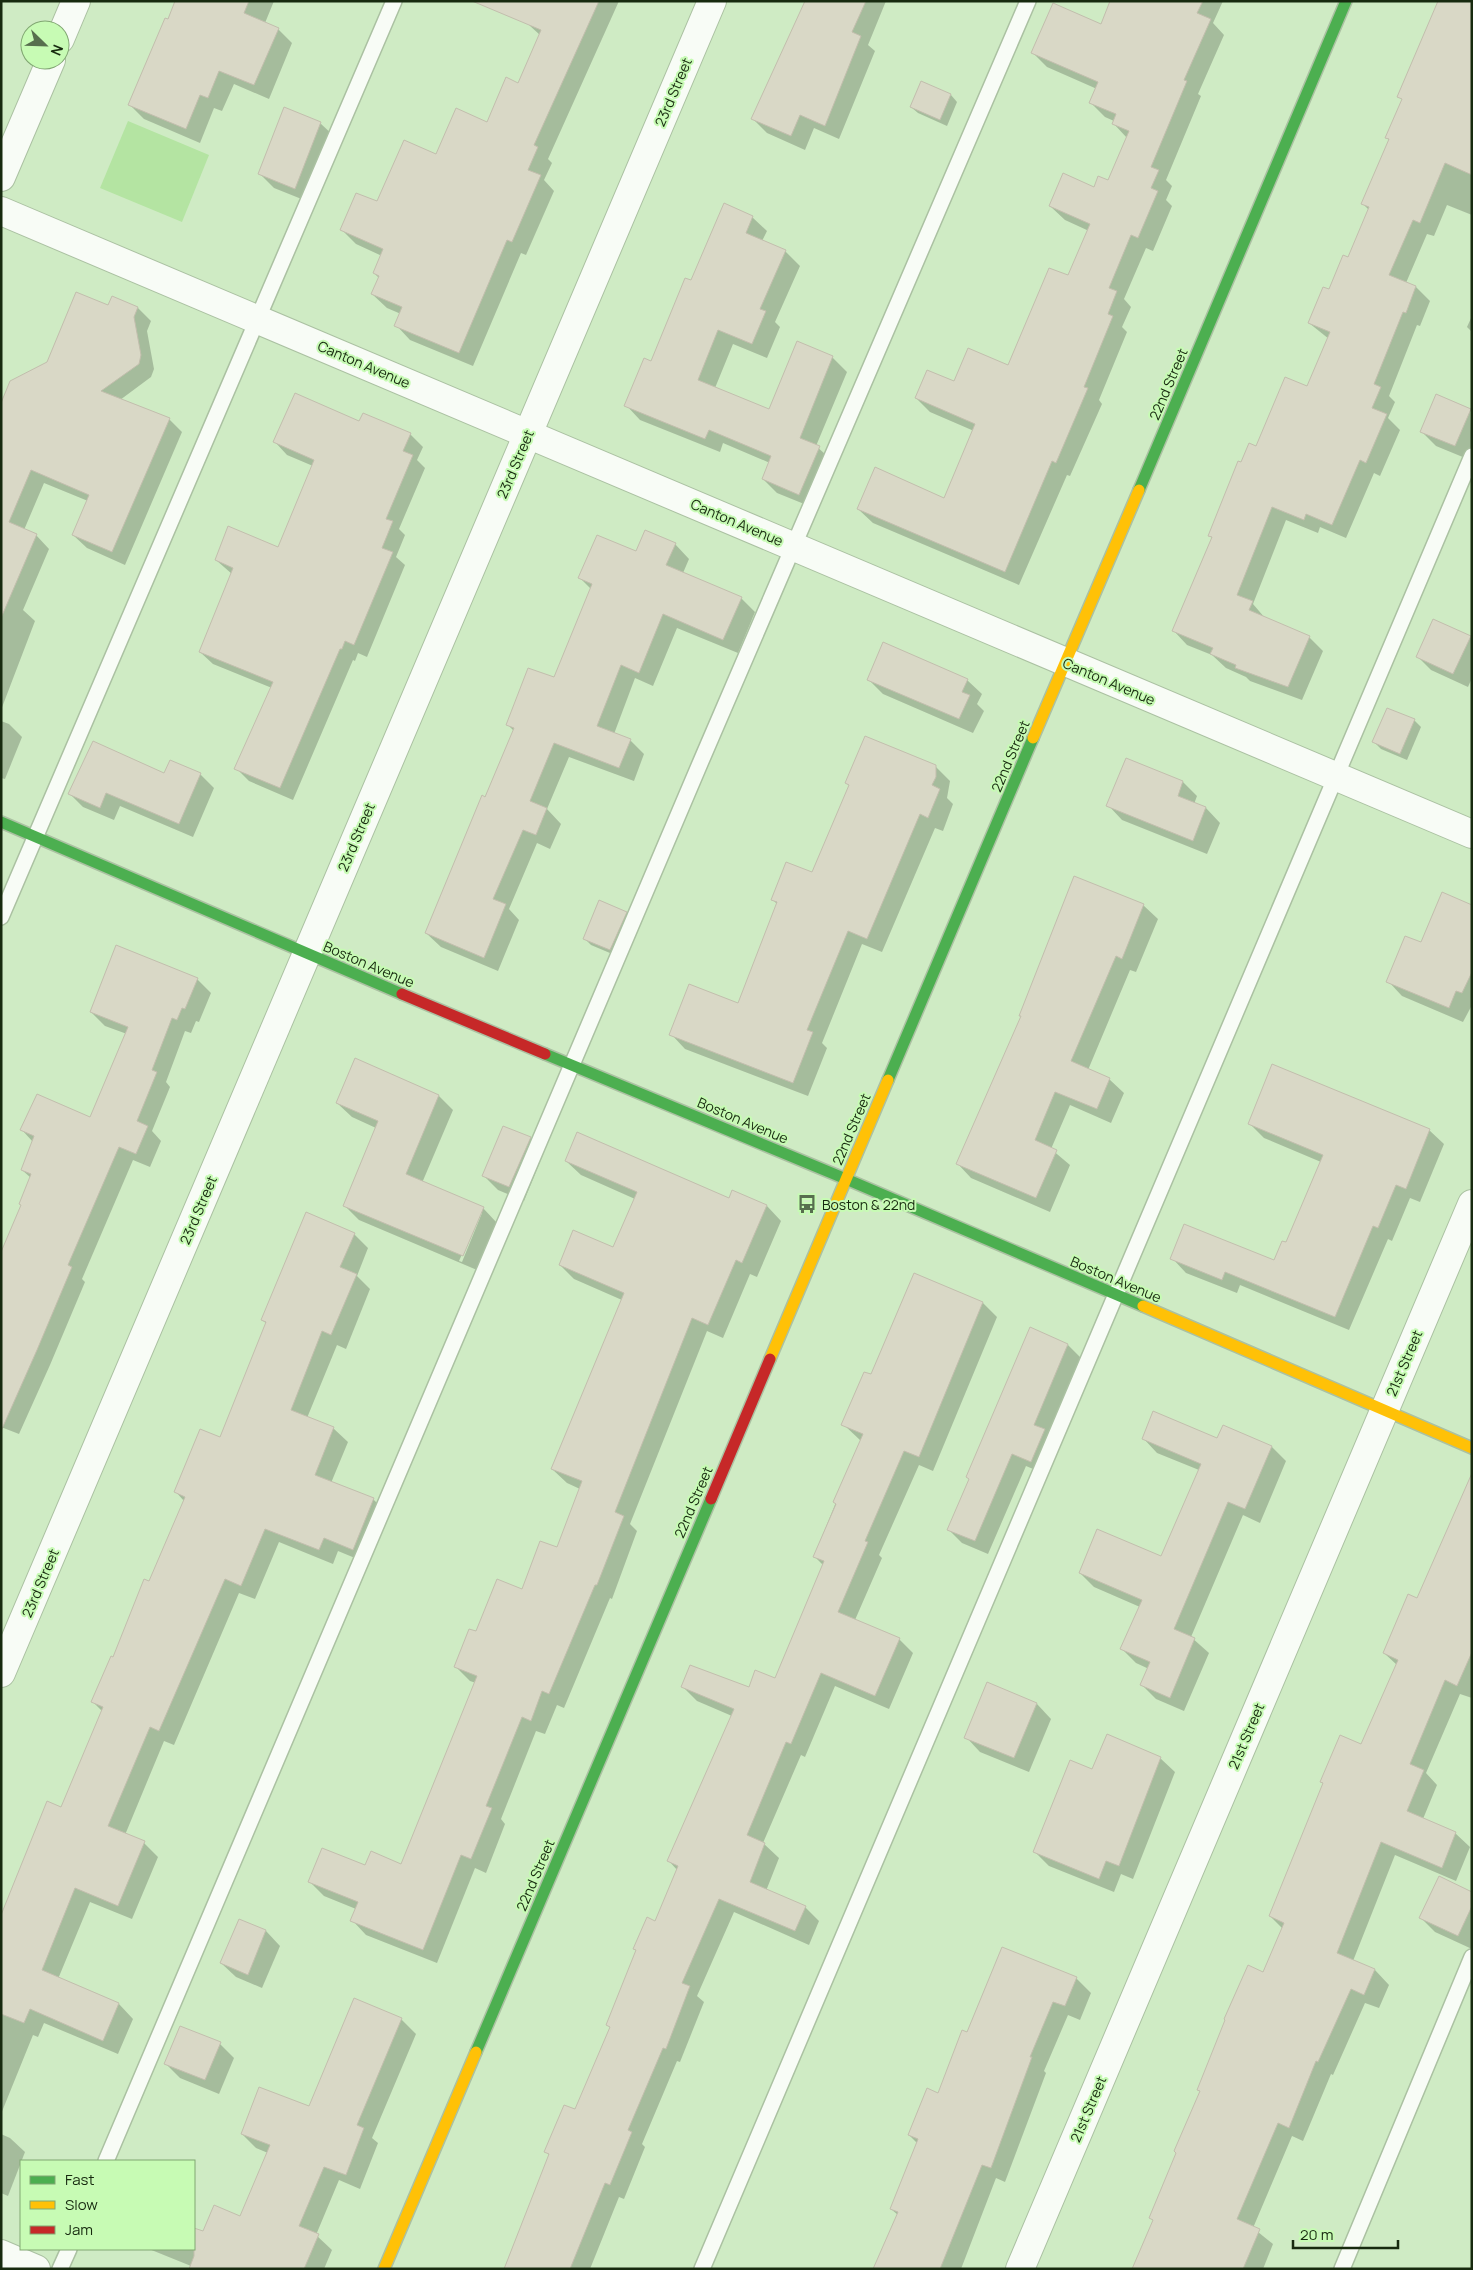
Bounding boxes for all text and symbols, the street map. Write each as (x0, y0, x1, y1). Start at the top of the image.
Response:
north arrow (20, 20, 70, 70)
text: N (47, 42, 68, 59)
street label: 23rd Street (650, 54, 696, 129)
street label: Canton Avenue (315, 336, 413, 392)
street label: 22nd Street (1144, 345, 1192, 423)
street label: 23rd Street (492, 426, 538, 501)
street label: Canton Avenue (688, 494, 786, 550)
street label: Canton Avenue (1060, 653, 1158, 709)
street label: 22nd Street (986, 717, 1034, 795)
street label: 23rd Street (333, 799, 379, 874)
street label: Boston Avenue (321, 936, 417, 992)
street label: 22nd Street (827, 1090, 875, 1168)
street label: Boston Avenue (695, 1092, 791, 1148)
street label: 23rd Street (175, 1172, 221, 1247)
bus stop icon: Boston & 22nd (796, 1193, 818, 1215)
place label: Boston & 22nd (822, 1195, 915, 1214)
street label: Boston Avenue (1068, 1251, 1164, 1307)
street label: 21st Street (1382, 1327, 1427, 1399)
street label: 22nd Street (669, 1463, 717, 1541)
street label: 23rd Street (17, 1545, 63, 1620)
street label: 21st Street (1224, 1700, 1269, 1772)
street label: 22nd Street (511, 1836, 559, 1914)
street label: 21st Street (1066, 2073, 1111, 2145)
legend (20, 2160, 195, 2250)
text: Fast (65, 2169, 94, 2190)
text: Slow (65, 2194, 98, 2215)
scale bar (1293, 2218, 1398, 2250)
text: Jam (65, 2219, 93, 2240)
text: 20 m (1300, 2224, 1333, 2245)

